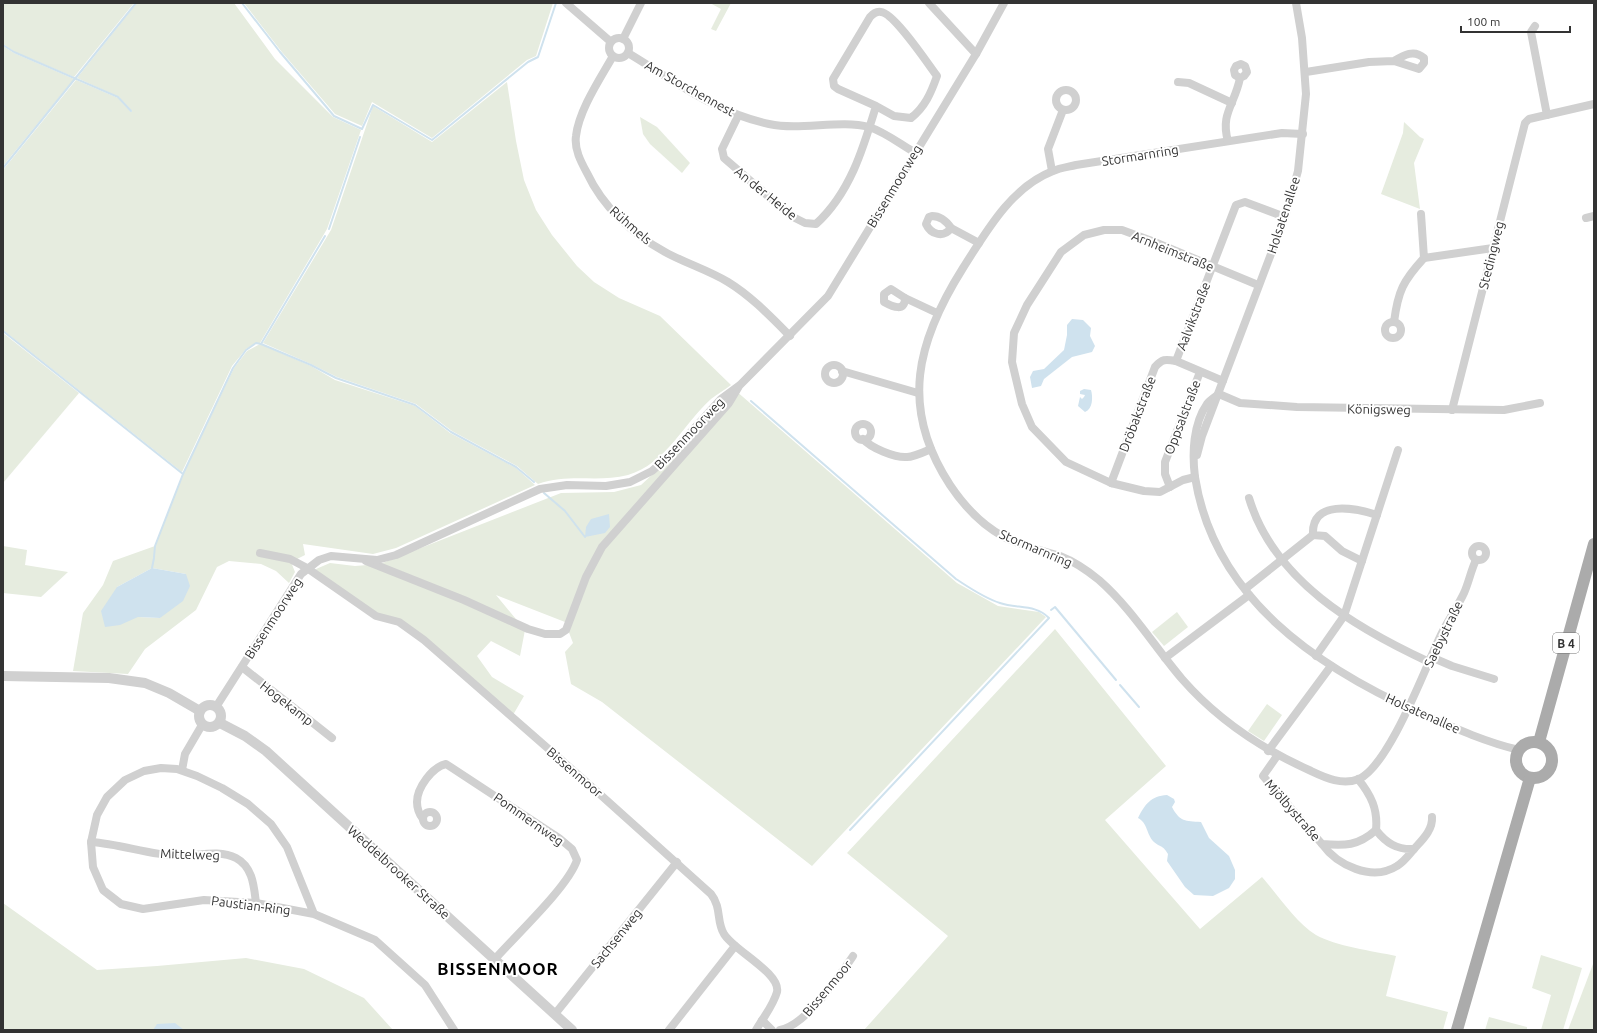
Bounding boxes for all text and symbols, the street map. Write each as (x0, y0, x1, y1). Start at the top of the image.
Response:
scale bar (1461, 8, 1570, 34)
text: 100 m (1467, 15, 1500, 28)
street label: Am Storchennest (643, 58, 737, 118)
street label: Bissenmoorweg (864, 142, 924, 230)
street label: Stormarnring (1101, 142, 1179, 168)
street label: An der Heide (732, 164, 800, 222)
street label: Holsatenallee (1264, 175, 1302, 255)
street label: Rühmels (607, 203, 655, 247)
street label: Stedingweg (1476, 220, 1506, 290)
street label: Arnheimstraße (1130, 228, 1216, 274)
street label: Aalvikstraße (1174, 280, 1212, 352)
street label: Dröbakstraße (1116, 374, 1158, 454)
street label: Oppsalstraße (1161, 378, 1203, 456)
street label: Bissenmoorweg (651, 394, 727, 472)
street label: Königsweg (1347, 401, 1411, 417)
street label: Stormarnring (998, 526, 1074, 570)
street label: Bissenmoorweg (242, 575, 304, 661)
street label: Saebystraße (1421, 599, 1465, 669)
road number: B 4 (1553, 633, 1579, 653)
street label: Hogekamp (258, 678, 316, 728)
street label: Holsatenallee (1384, 690, 1462, 736)
street label: Bissenmoor (544, 744, 606, 800)
street label: Mjölbystraße (1263, 776, 1323, 844)
street label: Pommernweg (491, 790, 567, 848)
street label: Weddelbrooker Straße (345, 822, 453, 922)
street label: Mittelweg (160, 846, 220, 862)
street label: Paustian-Ring (211, 893, 291, 917)
street label: Sachsenweg (588, 906, 644, 970)
street label: Bissenmoor (800, 957, 854, 1019)
district label: BISSENMOOR (437, 959, 559, 978)

